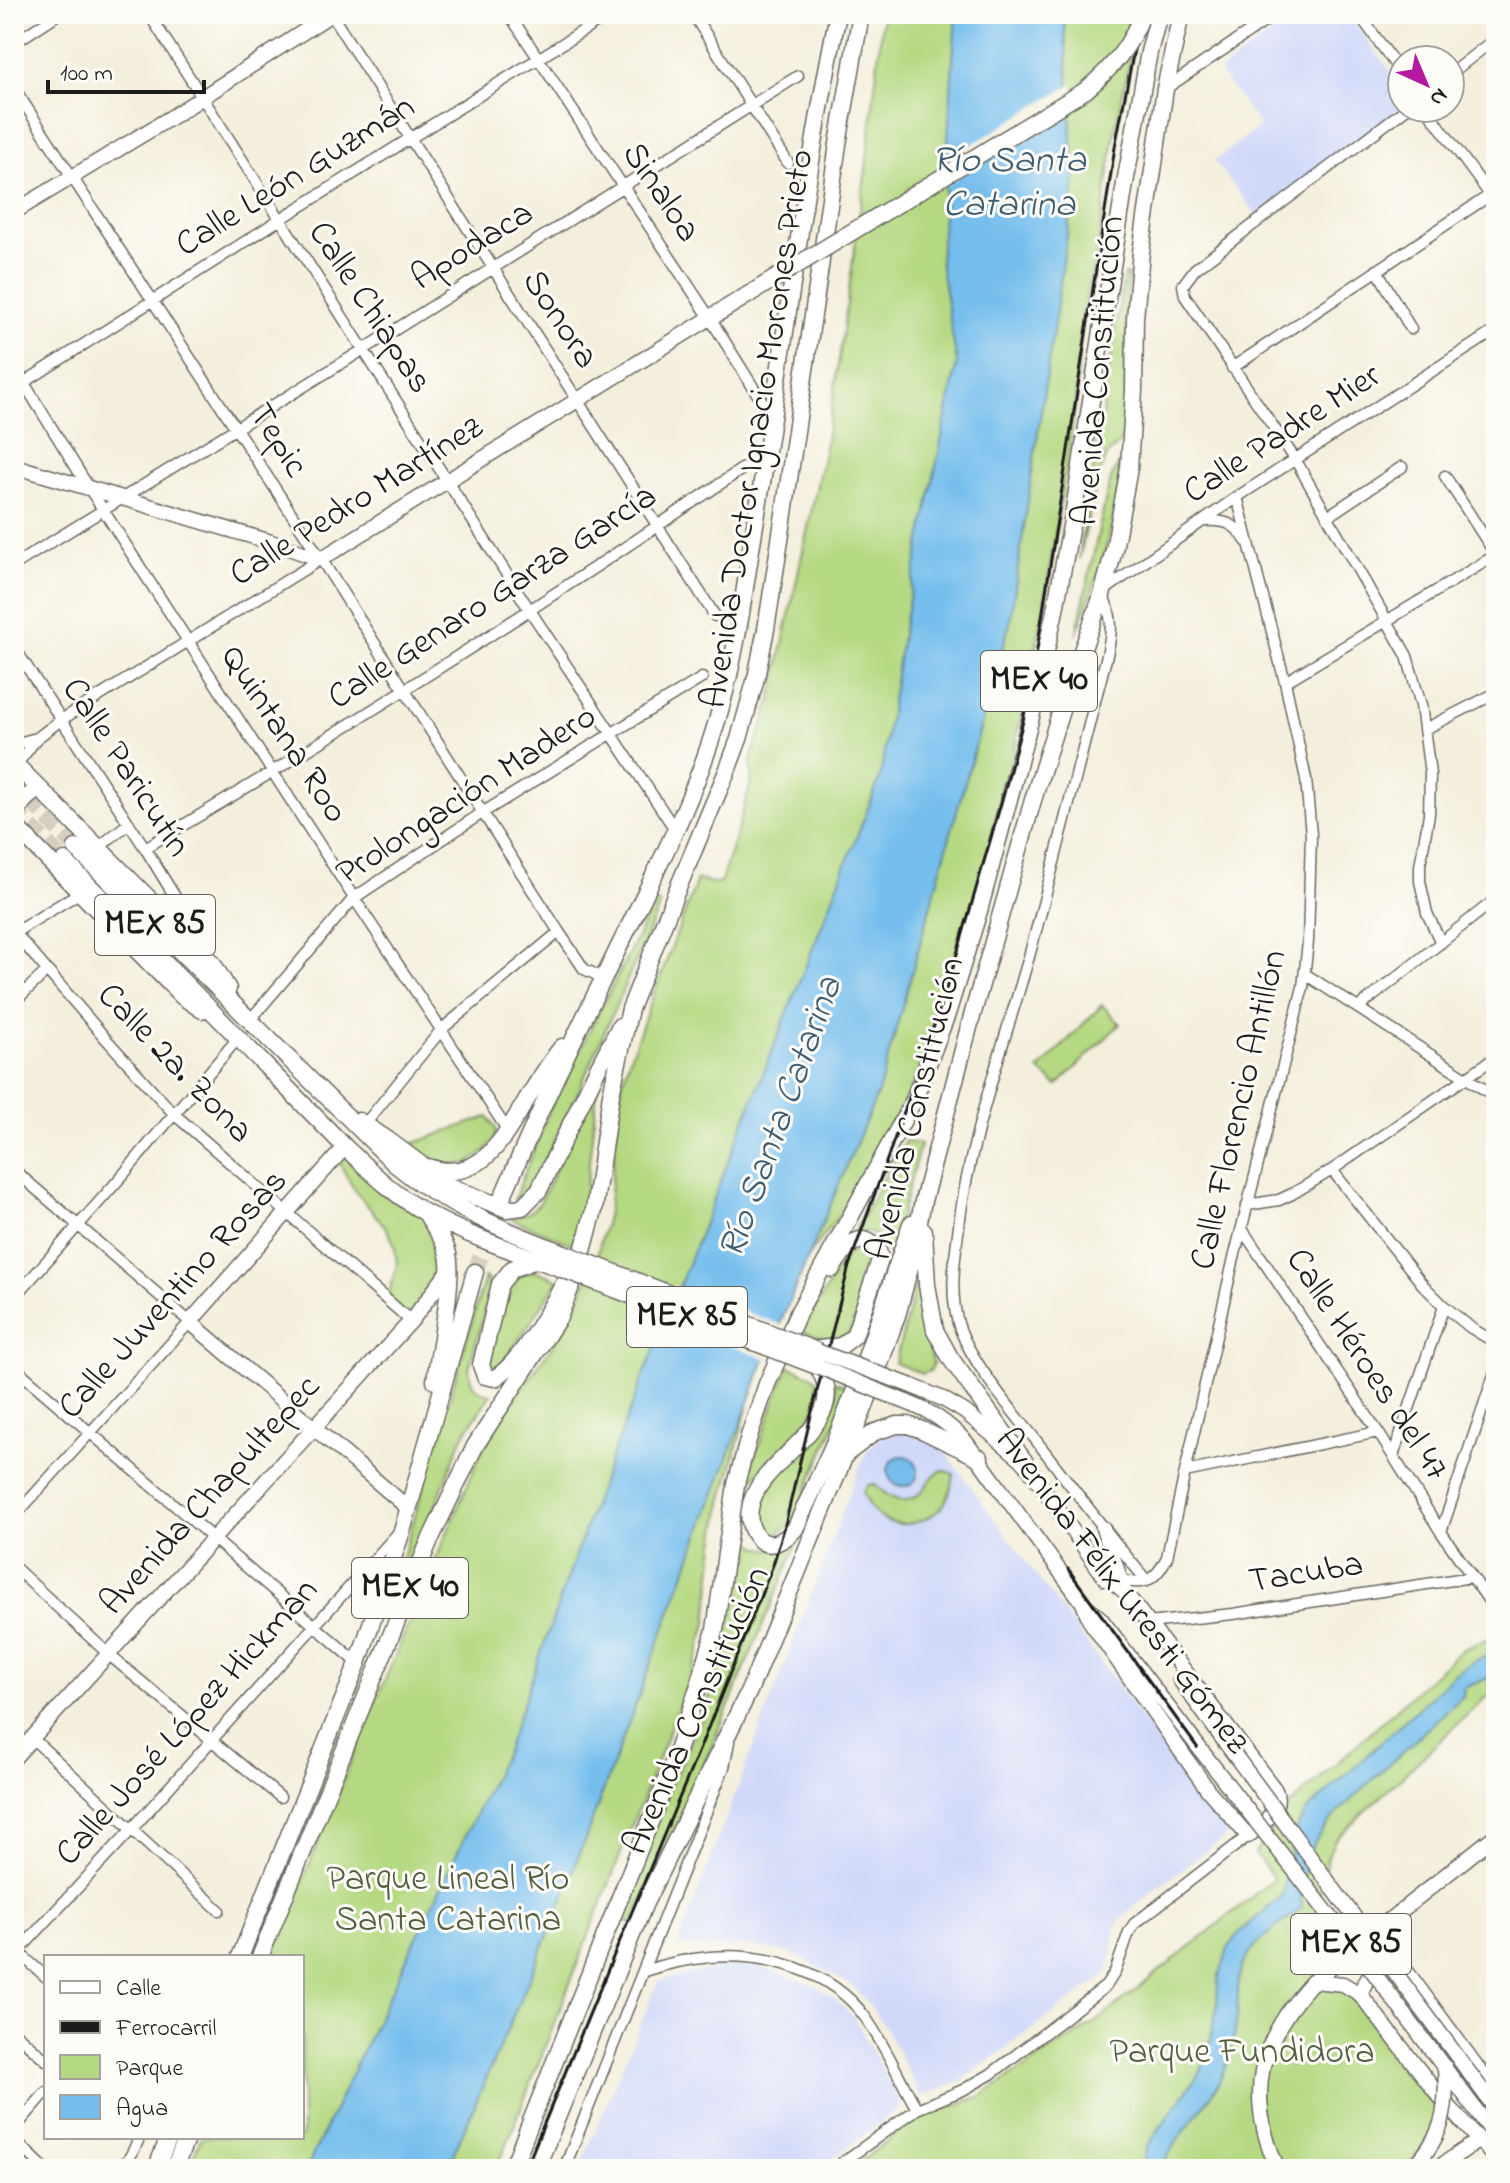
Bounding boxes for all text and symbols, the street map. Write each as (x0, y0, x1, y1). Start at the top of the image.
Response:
scale bar (48, 44, 204, 94)
north arrow (1386, 44, 1466, 124)
text: 100 m (60, 57, 113, 92)
text: N (1421, 80, 1454, 113)
street label: Calle León Guzmán (166, 82, 426, 272)
street label: Sinaloa (607, 132, 713, 254)
water label: Río Santa Catarina (932, 134, 1087, 234)
street label: Avenida Doctor Ignacio Morones Prieto (689, 146, 829, 712)
street label: Apodaca (401, 189, 545, 305)
street label: Calle Chiapas (293, 211, 445, 405)
street label: Avenida Constitución (1060, 214, 1140, 528)
street label: Sonora (507, 260, 611, 380)
street label: Calle Padre Mier (1174, 351, 1393, 519)
street label: Tepic (233, 394, 321, 488)
street label: Calle Pedro Martínez (220, 402, 495, 601)
street label: Calle Genaro Garza García (318, 471, 668, 725)
street label: Quintana Roo (206, 635, 360, 835)
road number: MEX 40 (981, 651, 1097, 711)
street label: Calle Paricutín (47, 668, 203, 868)
street label: Prolongación Madero (326, 692, 608, 900)
road number: MEX 85 (95, 895, 215, 955)
street label: Calle Florencio Antillón (1177, 945, 1303, 1275)
street label: Avenida Constitución (854, 952, 980, 1266)
water label: Río Santa Catarina (705, 969, 859, 1267)
street label: Calle 2a. Zona (83, 971, 265, 1157)
street label: Calle Juventino Rosas (47, 1158, 301, 1432)
street label: Calle Héroes del 47 (1271, 1238, 1461, 1492)
road number: MEX 85 (627, 1287, 747, 1347)
street label: Avenida Chapultepec (88, 1364, 334, 1628)
street label: Avenida Félix Uresti Gómez (981, 1418, 1262, 1767)
street label: Tacuba (1245, 1539, 1367, 1609)
road number: MEX 40 (352, 1558, 468, 1618)
street label: Avenida Constitución (611, 1558, 785, 1864)
street label: Calle José López Hickman (44, 1567, 332, 1879)
park label: Parque Lineal Río Santa Catarina (326, 1854, 570, 1948)
road number: MEX 85 (1291, 1914, 1411, 1974)
legend (44, 1955, 304, 2139)
text: Calle (116, 1972, 161, 2007)
text: Ferrocarril (115, 2012, 217, 2047)
park label: Parque Fundidora (1109, 2027, 1375, 2080)
text: Parque (116, 2052, 183, 2087)
text: Agua (116, 2092, 168, 2127)

